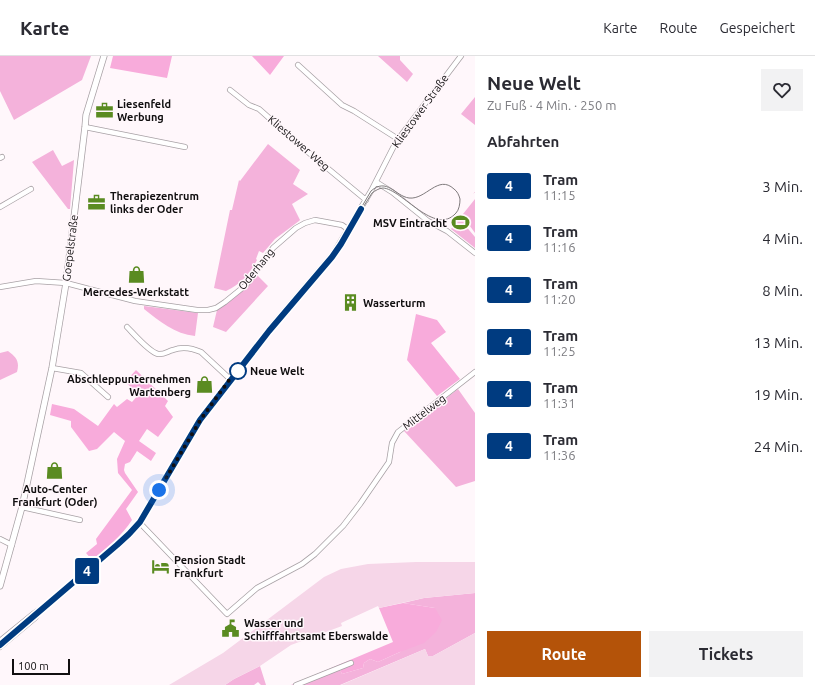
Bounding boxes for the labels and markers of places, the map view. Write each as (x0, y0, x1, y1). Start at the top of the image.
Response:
place label: Liesenfeld Werbung (117, 98, 171, 123)
office icon: Liesenfeld Werbung (94, 100, 114, 120)
place label: Therapiezentrum links der Oder (110, 190, 199, 215)
office icon: Therapiezentrum links der Oder (87, 192, 107, 212)
sports icon: MSV Eintracht (450, 213, 470, 233)
place label: MSV Eintracht (373, 217, 447, 229)
shop icon: Mercedes-Werkstatt (126, 264, 146, 284)
place label: Mercedes-Werkstatt (83, 286, 189, 298)
building icon: Wasserturm (340, 293, 360, 313)
place label: Wasserturm (363, 297, 425, 309)
marker: Neue Welt (229, 362, 247, 380)
place label: Neue Welt (250, 365, 305, 377)
place label: Abschleppunternehmen Wartenberg (67, 373, 191, 398)
shop icon: Abschleppunternehmen Wartenberg (194, 375, 214, 395)
shop icon: Auto-Center Frankfurt (Oder) (45, 461, 65, 481)
place label: Auto-Center Frankfurt (Oder) (12, 483, 98, 509)
place label: Pension Stadt Frankfurt (174, 554, 246, 579)
hotel icon: Pension Stadt Frankfurt (151, 556, 171, 576)
place label: Wasser und Schifffahrtsamt Eberswalde (244, 617, 388, 642)
public building icon: Wasser und Schifffahrtsamt Eberswalde (221, 619, 241, 639)

